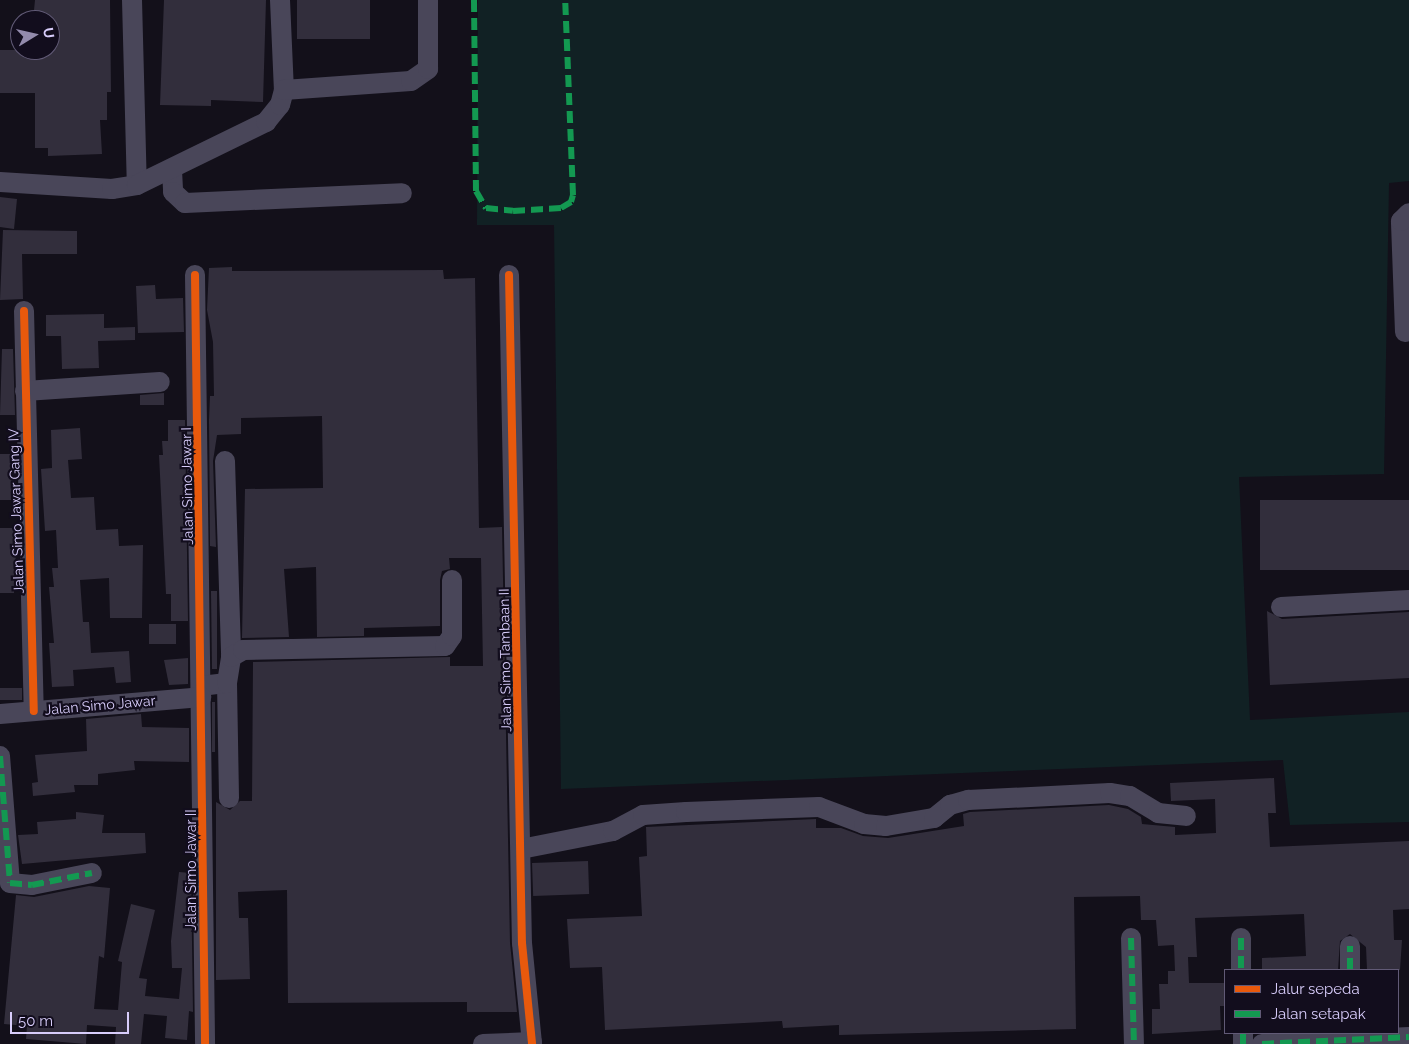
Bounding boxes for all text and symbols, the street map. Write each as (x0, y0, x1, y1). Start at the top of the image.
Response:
north arrow (10, 10, 60, 60)
text: U (40, 26, 58, 39)
street label: Jalan Simo Jawar I (178, 427, 196, 545)
street label: Jalan Simo Jawar Gang IV (5, 428, 27, 594)
street label: Jalan Simo Tambaan II (495, 588, 515, 732)
street label: Jalan Simo Jawar (44, 692, 156, 718)
street label: Jalan Simo Jawar II (183, 809, 199, 931)
legend (1224, 969, 1399, 1034)
text: Jalur sepeda (1271, 980, 1360, 998)
scale bar (12, 1002, 131, 1034)
text: Jalan setapak (1271, 1005, 1366, 1023)
text: 50 m (18, 1012, 53, 1030)

